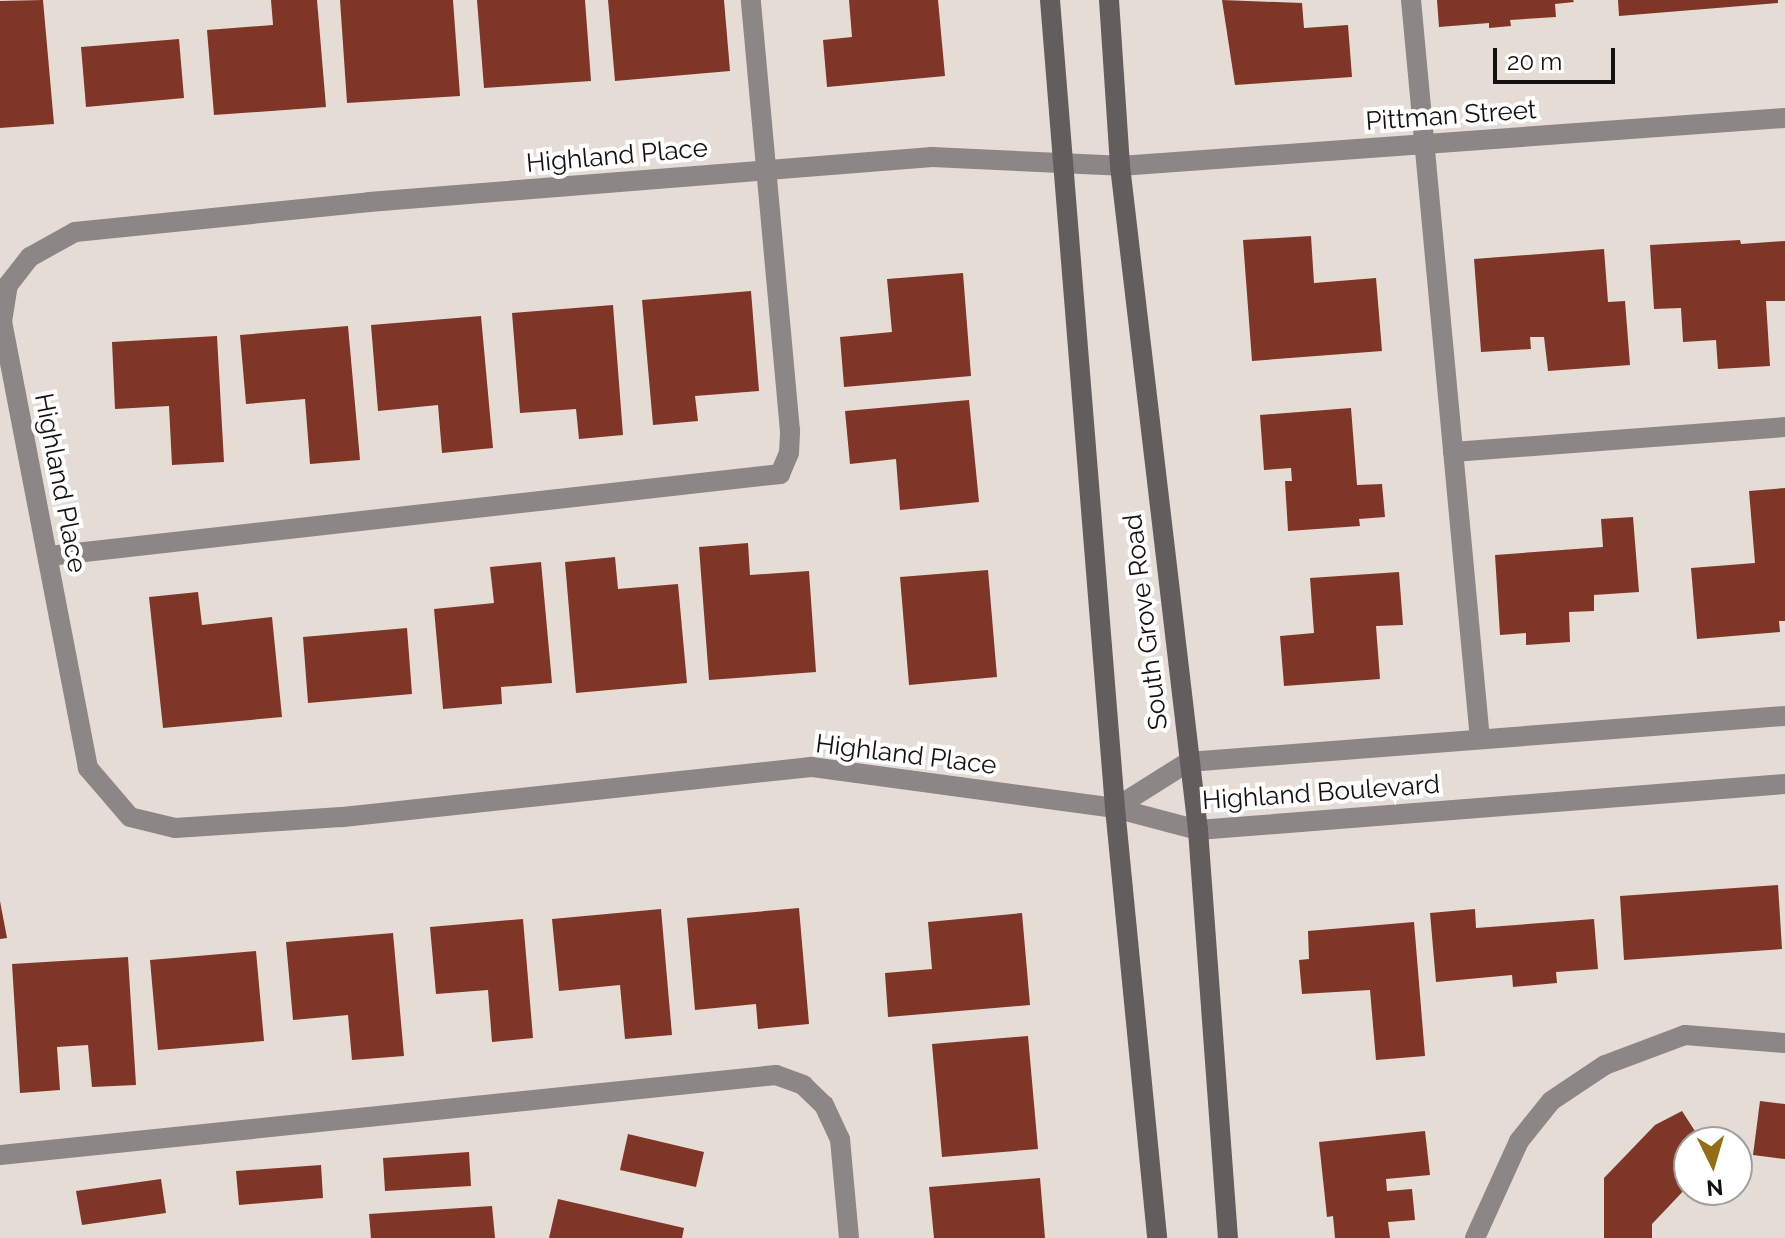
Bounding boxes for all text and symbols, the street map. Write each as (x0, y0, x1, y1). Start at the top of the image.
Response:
scale bar (1497, 32, 1619, 82)
text: 20 m (1507, 47, 1562, 76)
street label: Pittman Street (1365, 94, 1537, 138)
street label: Highland Place (525, 133, 709, 179)
street label: Highland Place (27, 391, 93, 575)
street label: South Grove Road (1117, 512, 1175, 732)
street label: Highland Place (814, 728, 998, 782)
street label: Highland Boulevard (1201, 769, 1441, 817)
north arrow (1673, 1126, 1753, 1206)
text: N (1705, 1174, 1724, 1202)

